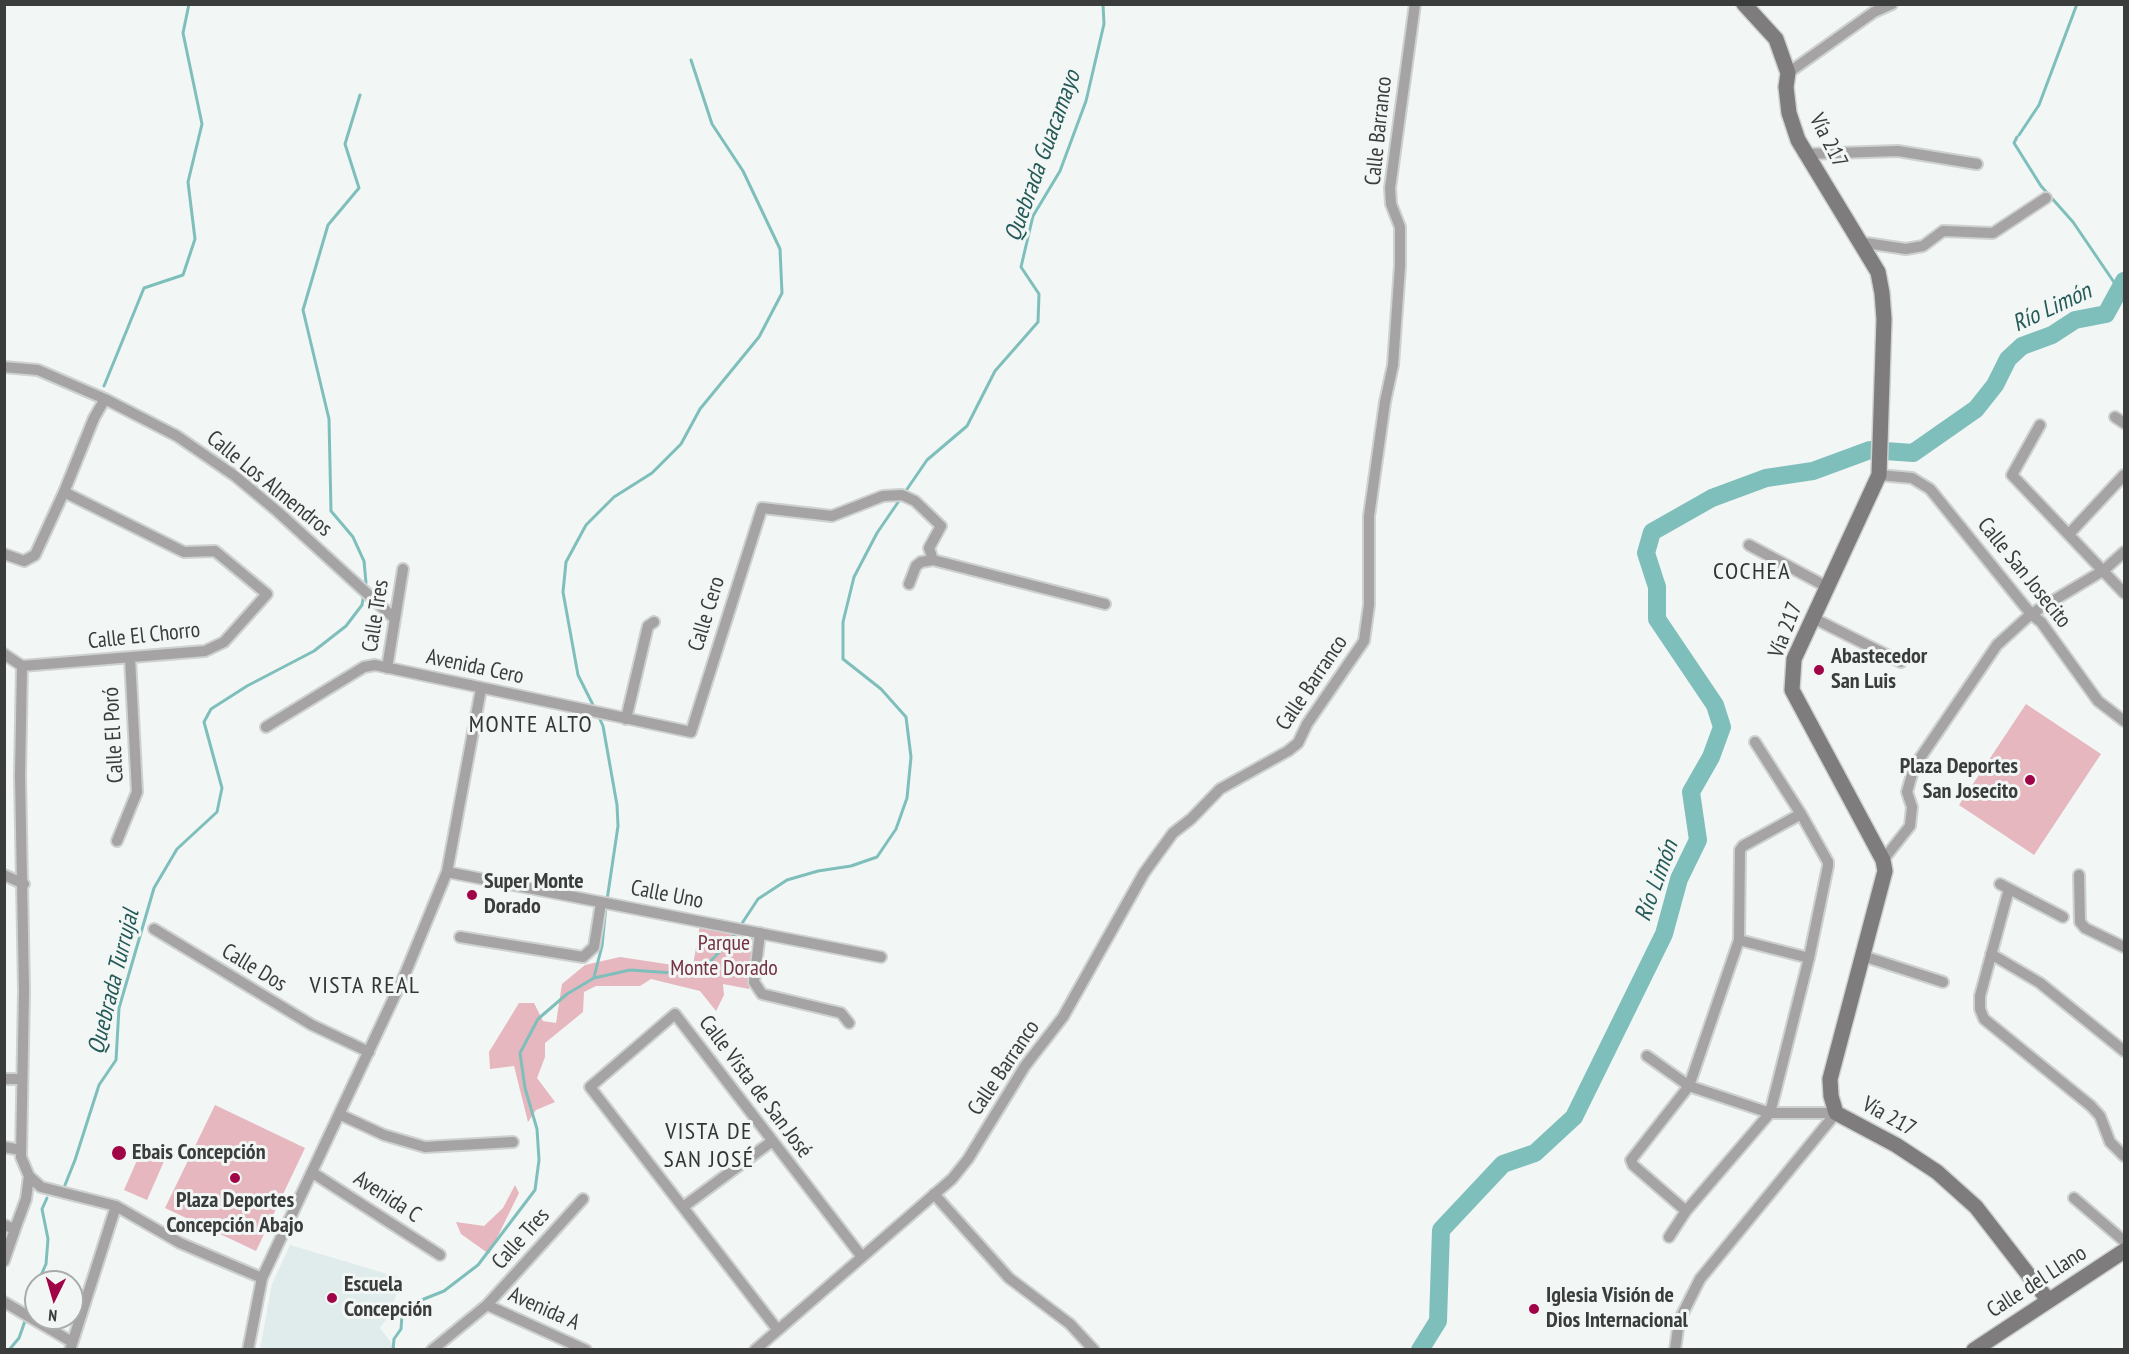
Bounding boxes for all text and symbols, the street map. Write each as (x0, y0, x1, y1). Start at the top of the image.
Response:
water label: Quebrada Guacamayo (999, 67, 1087, 245)
street label: Calle Barranco (1360, 75, 1398, 187)
street label: Vía 217 (1803, 109, 1853, 173)
water label: Río Limón (2008, 277, 2096, 339)
street label: Calle Los Almendros (201, 425, 337, 543)
street label: Calle San Josecito (1971, 513, 2077, 633)
district label: COCHEA (1713, 558, 1791, 586)
street label: Calle Cero (683, 573, 731, 655)
street label: Calle Tres (357, 578, 395, 654)
street label: Vía 217 (1763, 599, 1809, 661)
street label: Calle El Chorro (87, 617, 201, 655)
street label: Calle Barranco (1271, 630, 1353, 736)
street label: Avenida Cero (424, 644, 526, 690)
place label: Abastecedor San Luis (1831, 644, 1927, 696)
marker: Abastecedor San Luis (1812, 663, 1826, 677)
street label: Calle El Poró (98, 686, 130, 784)
district label: MONTE ALTO (469, 711, 593, 739)
place label: Plaza Deportes San Josecito (1900, 754, 2018, 806)
marker: Plaza Deportes San Josecito (2023, 773, 2037, 787)
water label: Río Limón (1629, 837, 1685, 925)
place label: Super Monte Dorado (484, 869, 584, 920)
street label: Calle Uno (629, 875, 705, 915)
marker: Super Monte Dorado (465, 888, 479, 902)
water label: Quebrada Turrujal (82, 907, 146, 1057)
park label: Parque Monte Dorado (670, 931, 778, 982)
street label: Calle Dos (217, 938, 291, 998)
district label: VISTA REAL (310, 972, 420, 1000)
street label: Calle Vista de San José (693, 1011, 817, 1163)
street label: Calle Barranco (963, 1015, 1045, 1121)
street label: Vía 217 (1858, 1092, 1920, 1142)
district label: VISTA DE SAN JOSÉ (663, 1118, 755, 1174)
place label: Ebais Concepción (132, 1140, 266, 1166)
marker: Ebais Concepción (110, 1144, 128, 1162)
street label: Avenida C (348, 1166, 426, 1228)
marker: Plaza Deportes Concepción Abajo (228, 1171, 242, 1185)
place label: Plaza Deportes Concepción Abajo (166, 1188, 304, 1240)
street label: Calle Tres (487, 1203, 555, 1275)
street label: Calle del Llano (1982, 1240, 2092, 1324)
north arrow (24, 1270, 84, 1330)
place label: Escuela Concepción (344, 1272, 432, 1324)
street label: Avenida A (504, 1282, 584, 1336)
place label: Iglesia Visión de Dios Internacional (1546, 1283, 1688, 1334)
marker: Escuela Concepción (325, 1291, 339, 1305)
marker: Iglesia Visión de Dios Internacional (1527, 1302, 1541, 1316)
text: N (47, 1306, 58, 1326)

